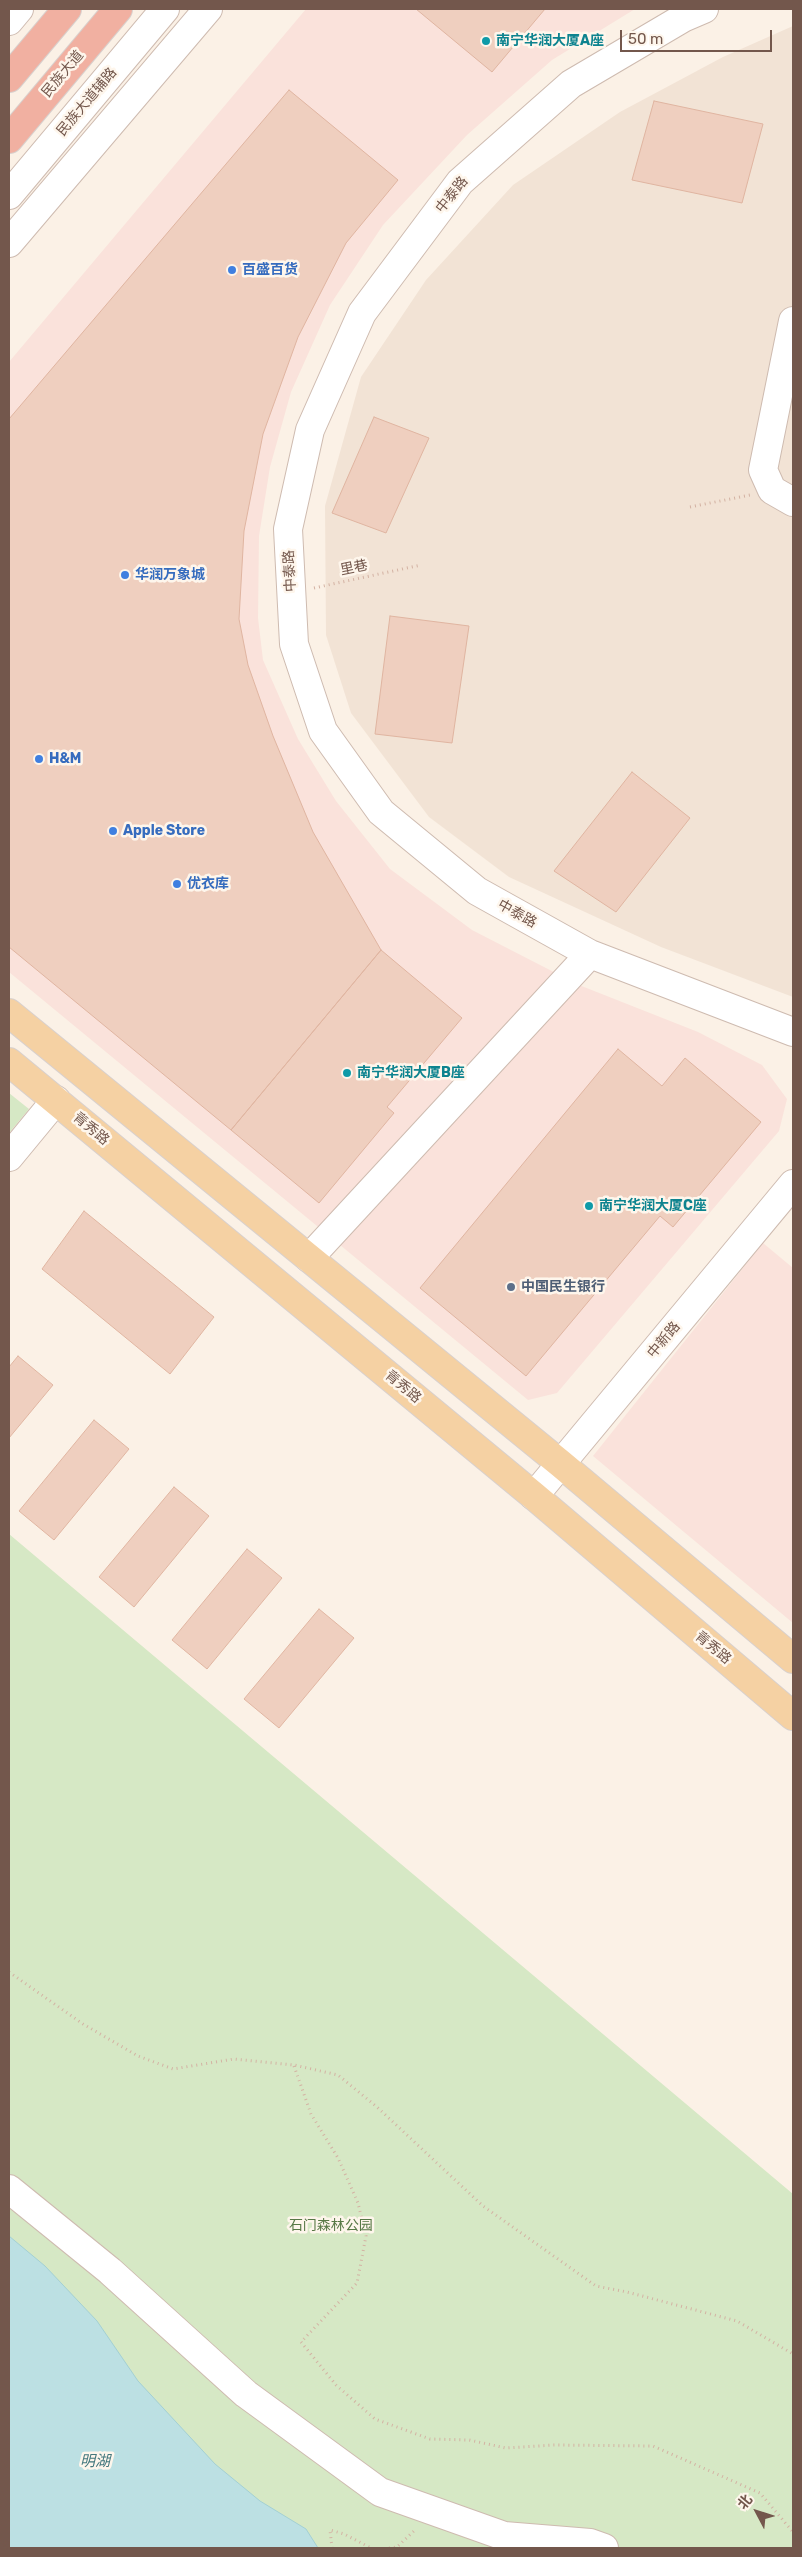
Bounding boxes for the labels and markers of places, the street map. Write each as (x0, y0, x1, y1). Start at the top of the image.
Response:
place label: 南宁华润大厦A座 (496, 33, 604, 49)
marker: 南宁华润大厦A座 (480, 35, 492, 47)
place label: 百盛百货 (242, 262, 298, 278)
marker: 百盛百货 (226, 264, 238, 276)
place label: 华润万象城 (135, 567, 205, 583)
marker: 华润万象城 (119, 569, 131, 581)
place label: H&M (49, 751, 81, 767)
marker: H&M (33, 753, 45, 765)
place label: Apple Store (123, 823, 205, 839)
marker: Apple Store (107, 825, 119, 837)
place label: 优衣库 (187, 876, 229, 892)
marker: 优衣库 (171, 878, 183, 890)
place label: 南宁华润大厦B座 (357, 1065, 465, 1081)
marker: 南宁华润大厦B座 (341, 1067, 353, 1079)
place label: 南宁华润大厦C座 (599, 1198, 707, 1214)
marker: 南宁华润大厦C座 (583, 1200, 595, 1212)
place label: 中国民生银行 (521, 1279, 605, 1295)
marker: 中国民生银行 (505, 1281, 517, 1293)

